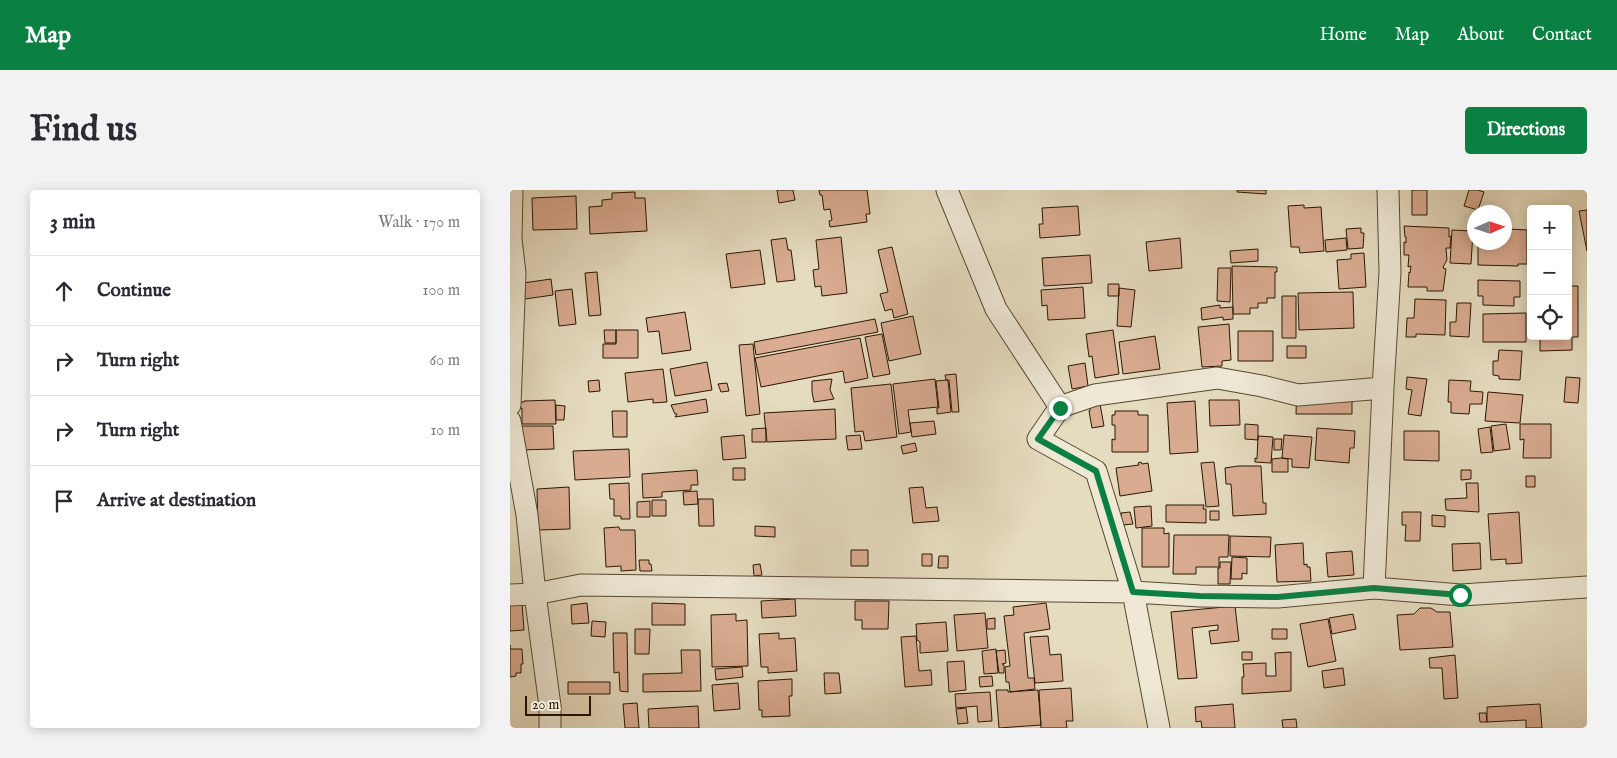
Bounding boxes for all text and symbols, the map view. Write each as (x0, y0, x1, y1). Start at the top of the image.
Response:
text: Map (25, 20, 71, 51)
text: Home (1320, 24, 1367, 47)
text: Map (1395, 24, 1429, 47)
text: About (1457, 24, 1504, 47)
text: Contact (1532, 24, 1592, 47)
button: Directions (1465, 107, 1587, 154)
text: Find us (30, 108, 137, 153)
north arrow (1467, 205, 1512, 250)
map controls (1527, 205, 1572, 340)
button: + (1527, 205, 1572, 250)
text: 3 min (50, 209, 95, 236)
text: Walk · 170 m (378, 213, 460, 233)
button: − (1527, 250, 1572, 295)
icon: ahead (50, 277, 78, 305)
text: Continue (97, 279, 171, 303)
text: 100 m (423, 281, 460, 301)
button: locate (1527, 295, 1572, 340)
icon: right (50, 347, 78, 375)
text: Turn right (97, 349, 179, 373)
text: 60 m (430, 351, 460, 371)
route end (1049, 397, 1072, 420)
icon: right (50, 417, 78, 445)
text: Turn right (97, 419, 179, 443)
text: 10 m (430, 421, 460, 441)
icon: arrive (50, 487, 78, 515)
text: Arrive at destination (97, 489, 256, 513)
route start (1449, 584, 1472, 607)
scale bar (525, 693, 591, 716)
text: 20 m (532, 696, 559, 714)

